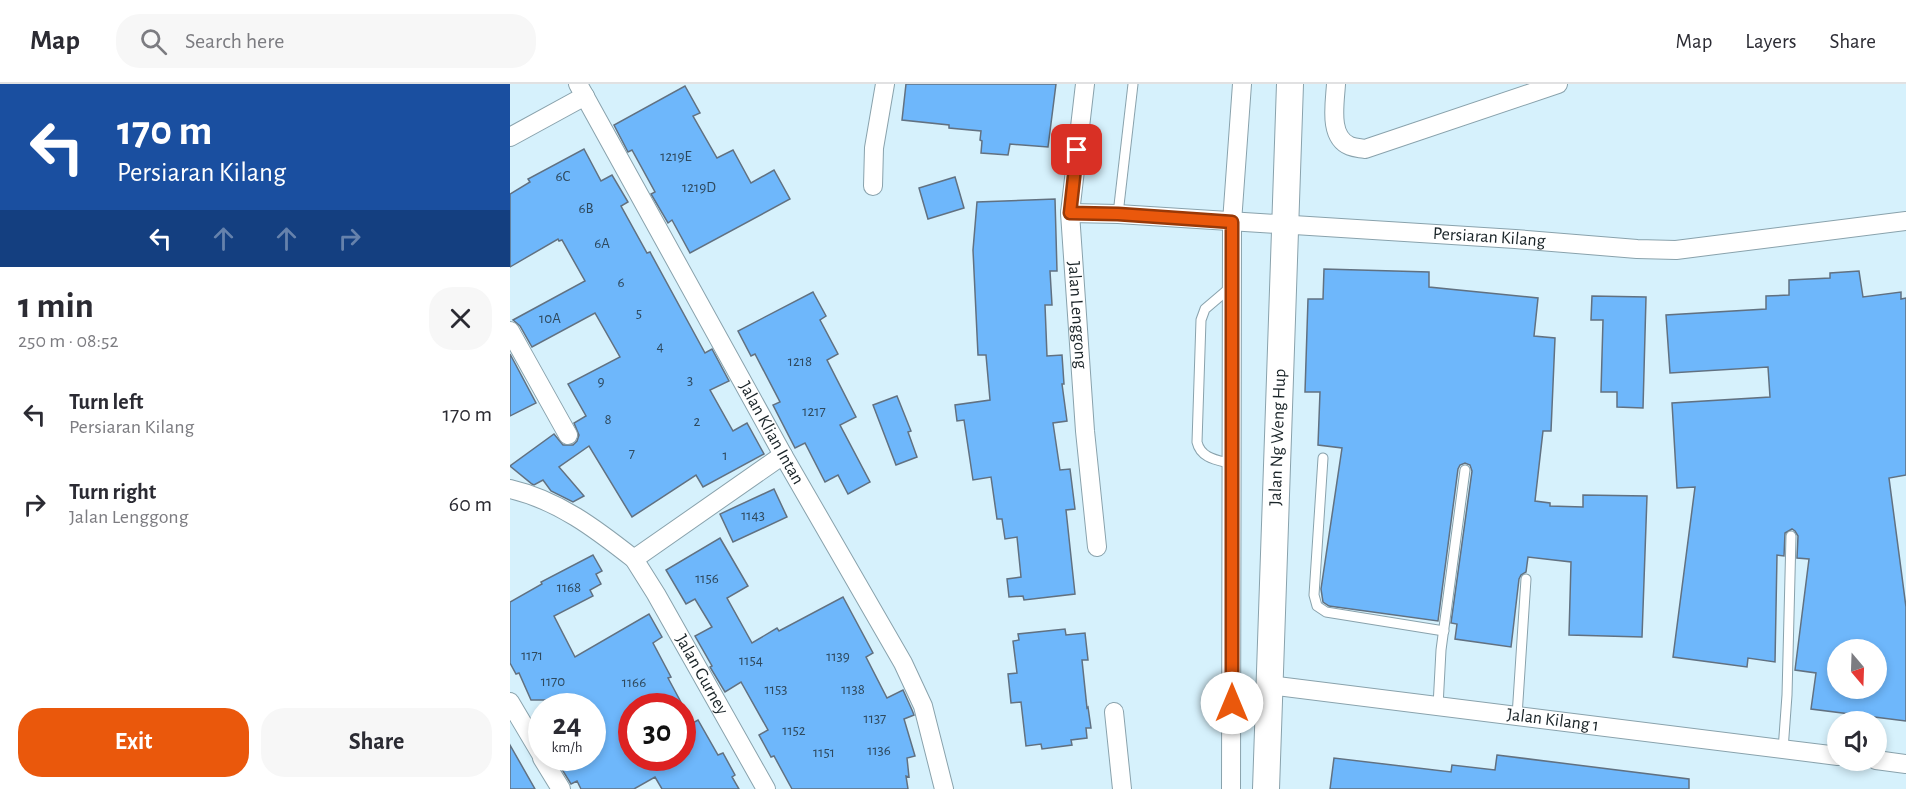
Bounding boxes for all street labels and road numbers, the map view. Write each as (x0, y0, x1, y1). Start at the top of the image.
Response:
street label: Persiaran Kilang (1432, 225, 1546, 250)
street label: Jalan Lenggong (1064, 261, 1090, 369)
street label: Jalan Ng Weng Hup (1267, 368, 1289, 506)
street label: Jalan Klian Intan (735, 379, 807, 488)
street label: Jalan Gurney (672, 632, 731, 718)
street label: Jalan Kilang 1 (1506, 706, 1600, 735)

